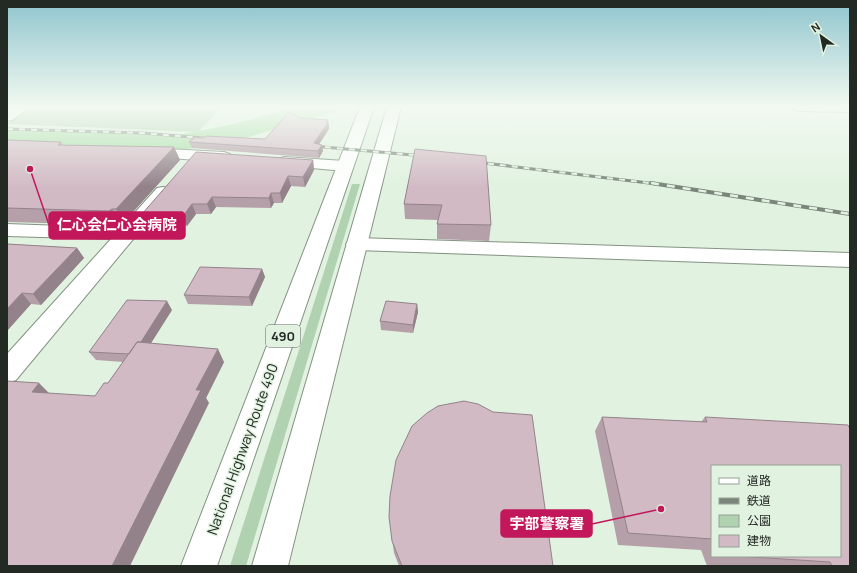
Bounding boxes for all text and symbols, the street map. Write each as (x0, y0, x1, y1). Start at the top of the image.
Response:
north arrow (801, 16, 841, 56)
text: N (808, 19, 823, 36)
callout: 仁心会仁心会病院 (49, 212, 185, 239)
text: 仁心会仁心会病院 (57, 214, 177, 235)
road number: 490 (266, 325, 300, 347)
street label: National Highway Route 490 (202, 361, 282, 537)
legend (711, 465, 841, 557)
text: 道路 (747, 472, 771, 489)
text: 鉄道 (747, 492, 771, 509)
callout: 宇部警察署 (501, 510, 592, 537)
text: 公園 (747, 512, 771, 529)
text: 宇部警察署 (509, 513, 585, 534)
text: 建物 (747, 532, 771, 549)

